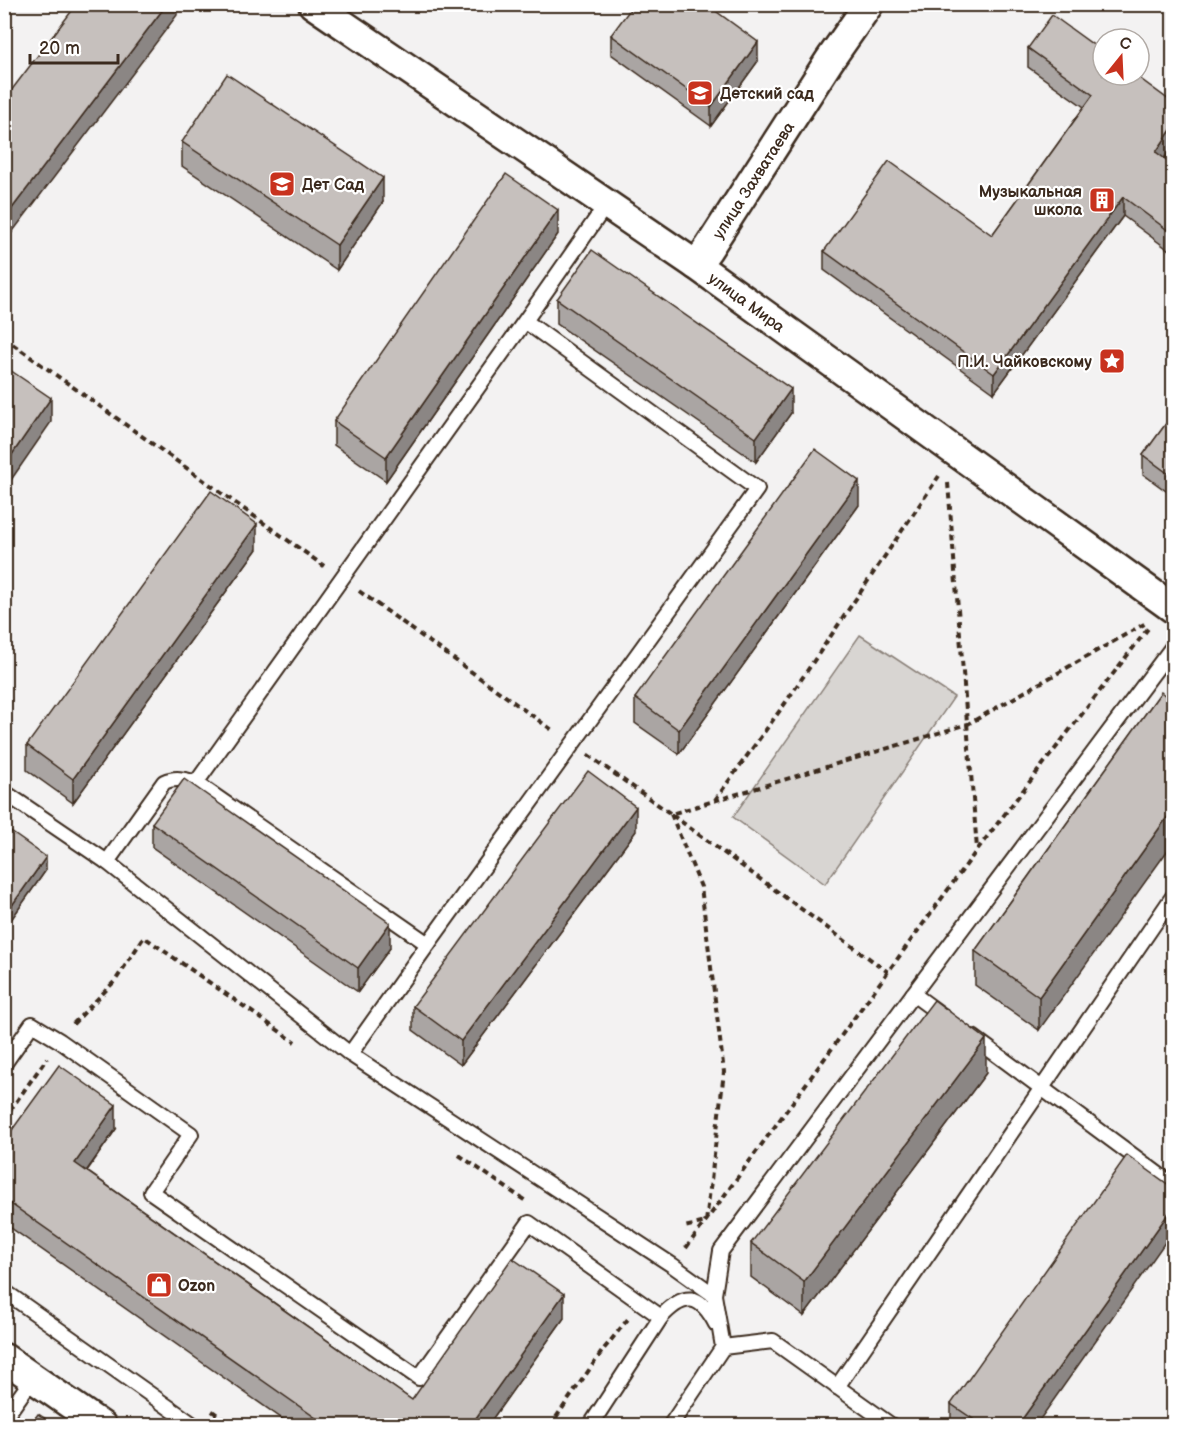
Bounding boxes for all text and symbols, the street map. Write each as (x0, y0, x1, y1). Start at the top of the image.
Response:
scale bar (30, 27, 118, 65)
north arrow (1091, 27, 1151, 87)
text: С (1117, 33, 1133, 55)
text: 20 m (39, 38, 80, 59)
school or university icon: Детский сад (685, 78, 715, 108)
place label: Детский сад (720, 85, 814, 104)
street label: улица Захватаева (709, 118, 799, 243)
school or university icon: Дет Сад (267, 169, 297, 199)
place label: Дет Сад (302, 176, 364, 195)
place label: Музыкальная школа (979, 183, 1083, 220)
building icon: Музыкальная школа (1087, 185, 1117, 215)
street label: улица Мира (704, 269, 788, 337)
place icon: П.И. Чайковскому (1097, 346, 1127, 376)
place label: П.И. Чайковскому (957, 353, 1092, 372)
shop icon: Ozon (144, 1270, 174, 1300)
place label: Ozon (178, 1277, 215, 1296)

